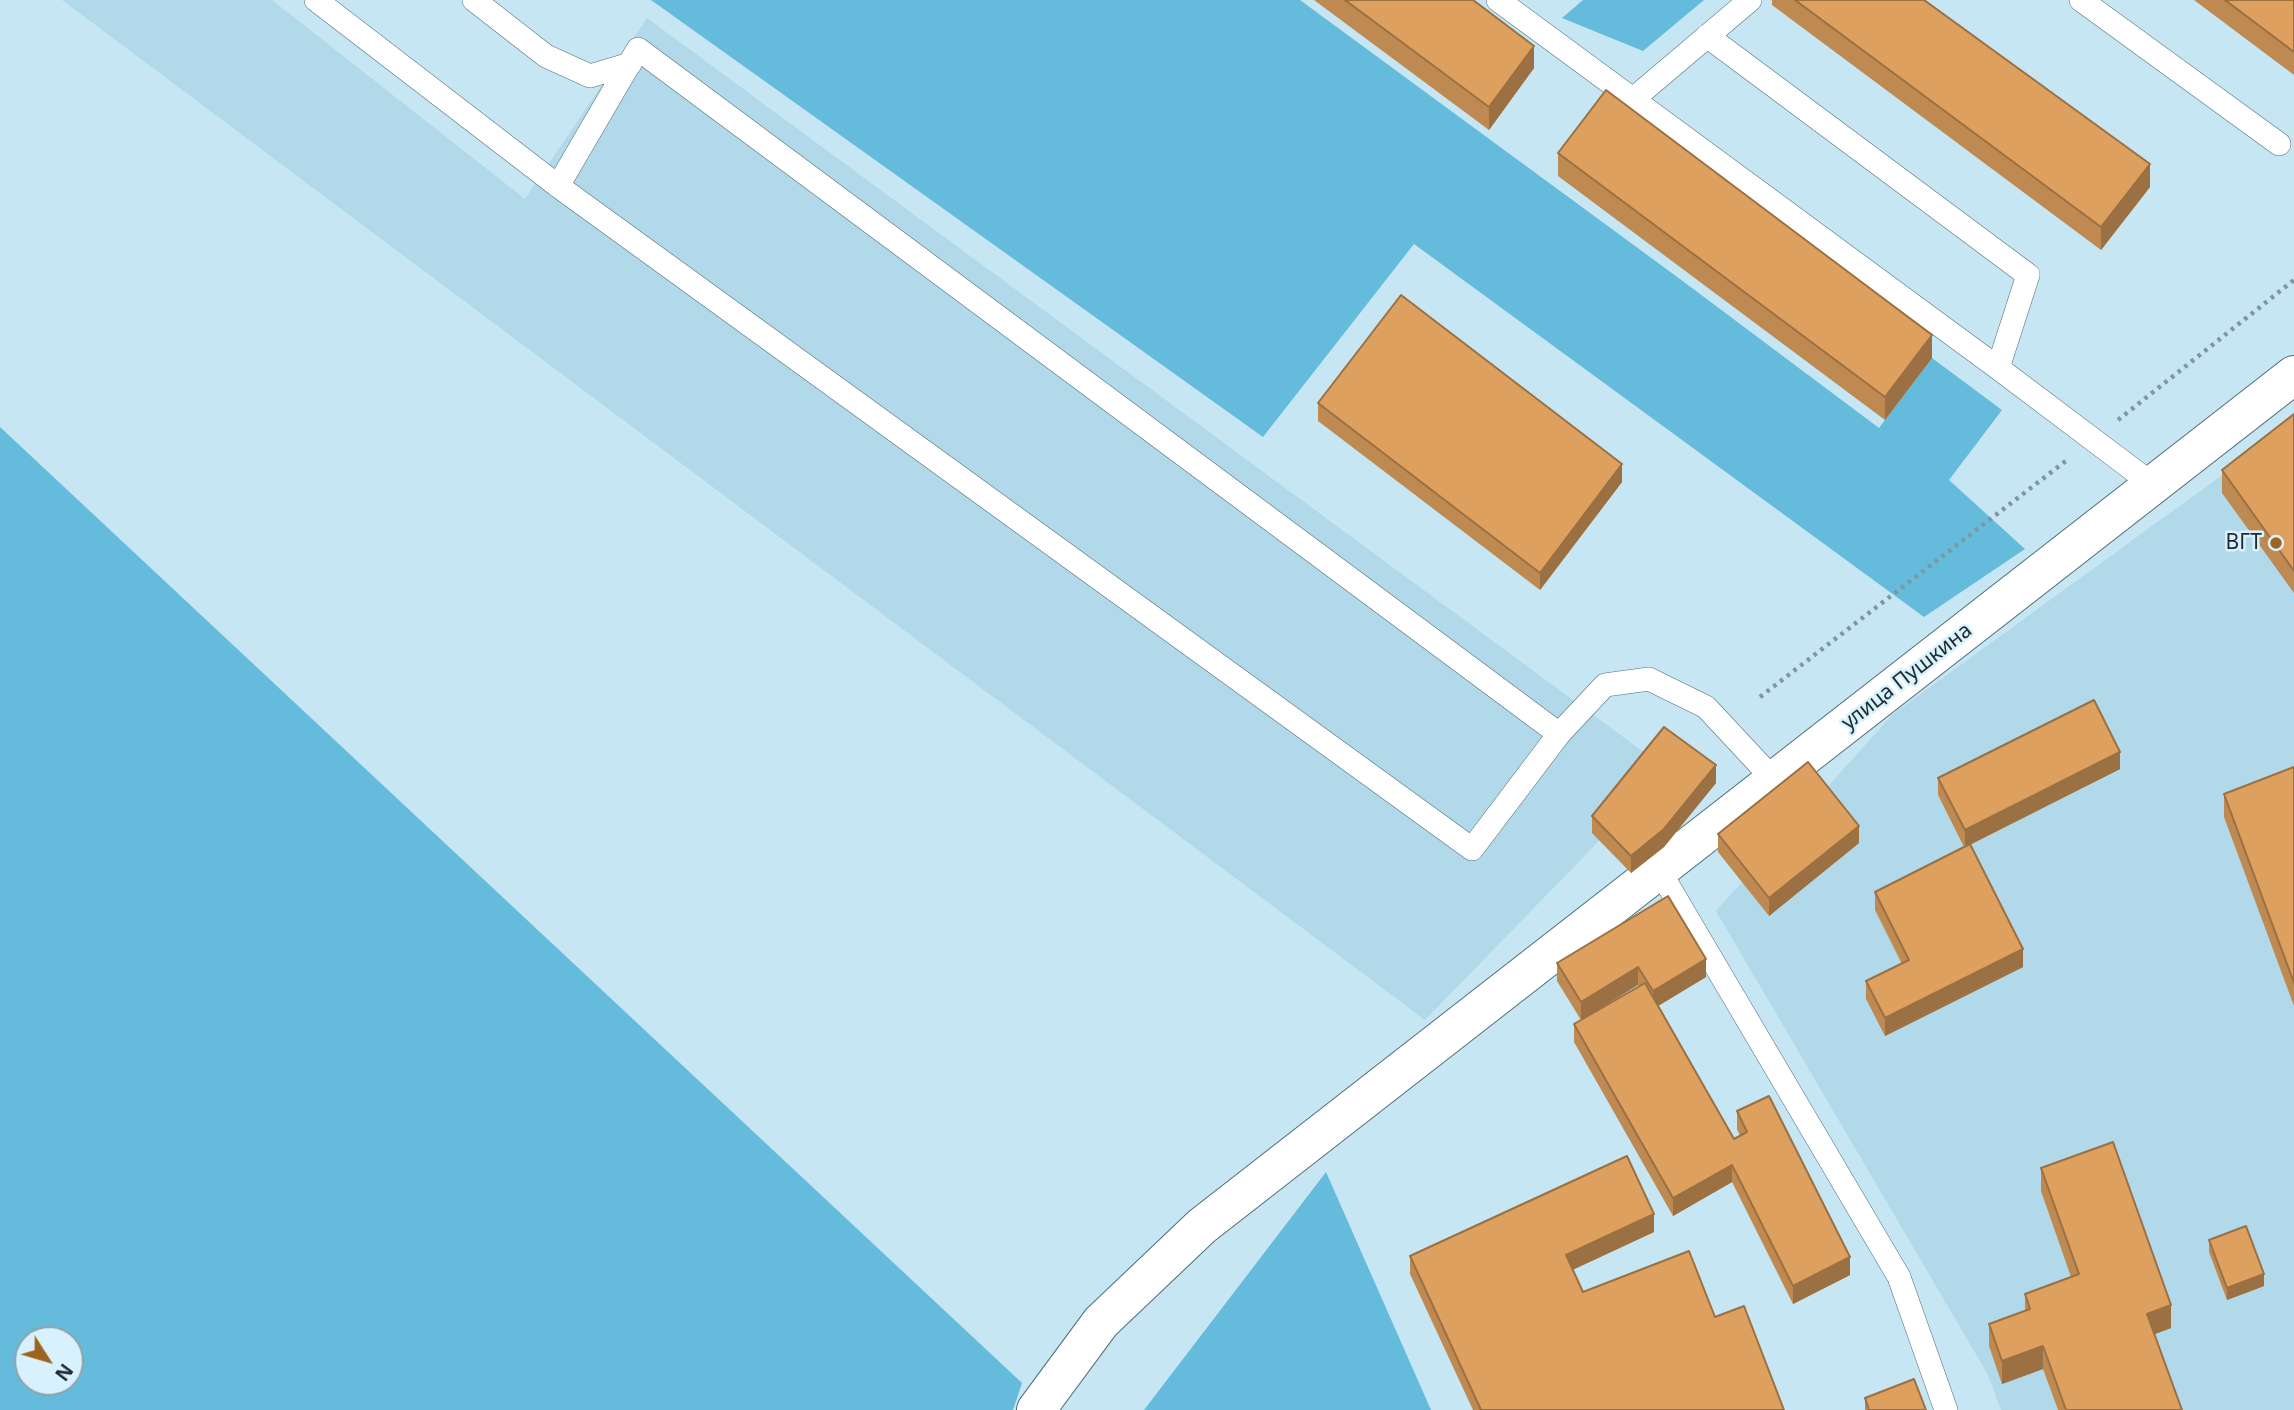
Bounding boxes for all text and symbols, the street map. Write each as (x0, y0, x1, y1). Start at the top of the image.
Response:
place label: ВГТ (2226, 530, 2262, 556)
marker: ВГТ (2268, 535, 2284, 551)
street label: улица Пушкина (1837, 618, 1977, 736)
north arrow (14, 1326, 84, 1396)
text: N (49, 1358, 79, 1386)

